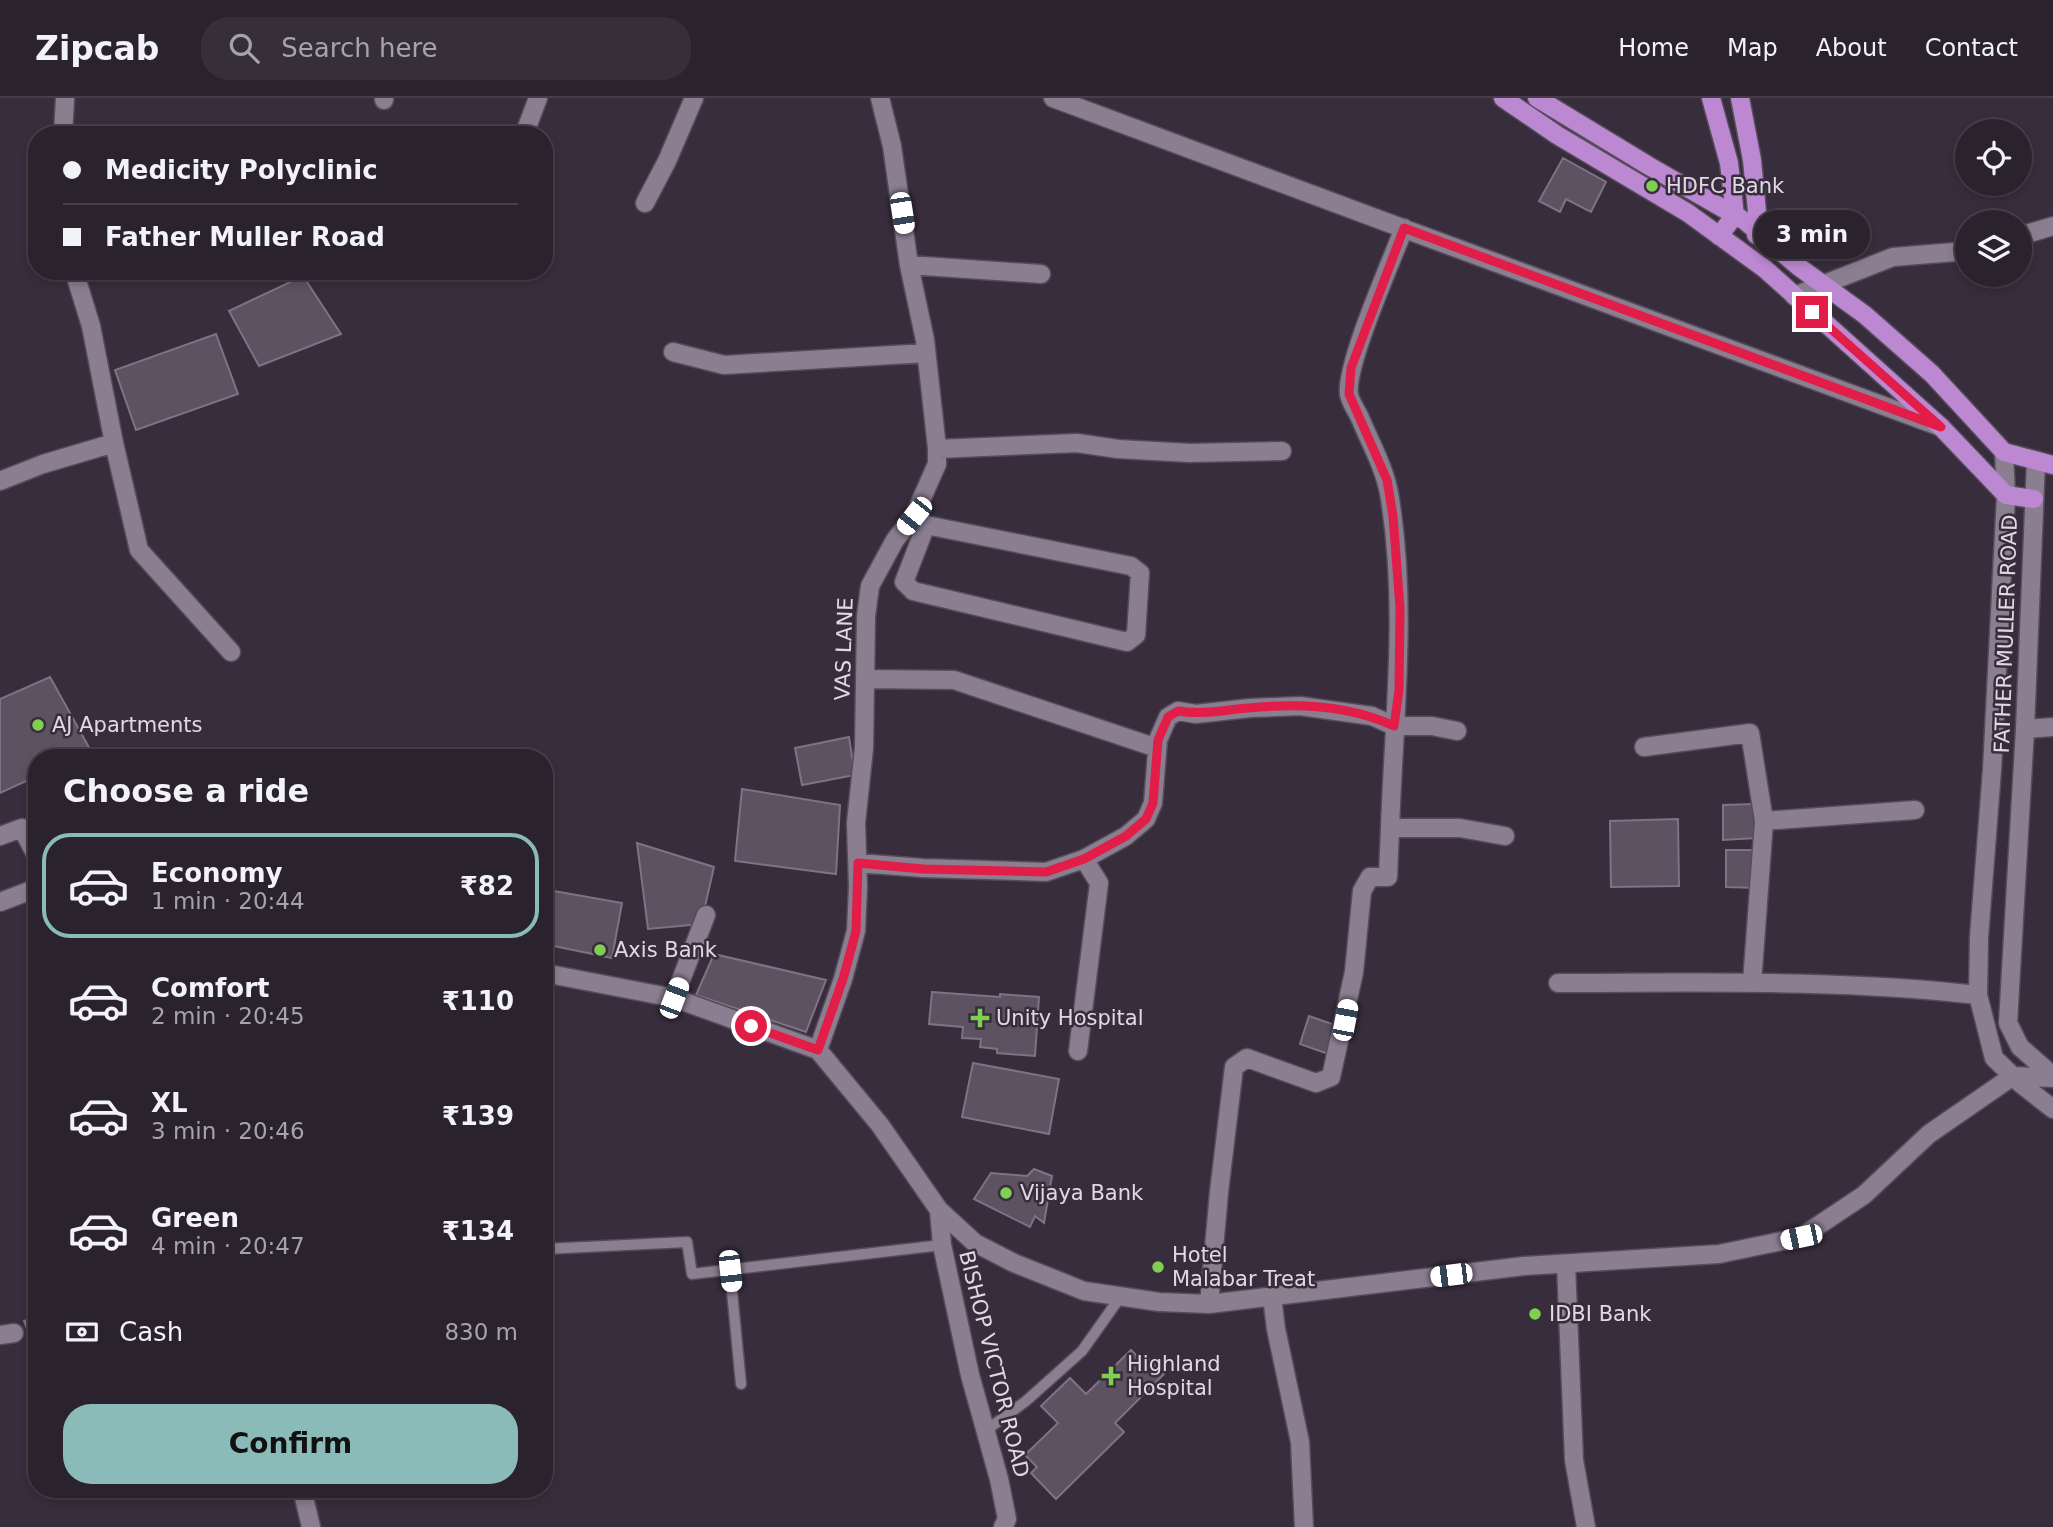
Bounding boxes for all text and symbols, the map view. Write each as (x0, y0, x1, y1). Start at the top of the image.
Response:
search box (201, 17, 691, 80)
text: Zipcab (35, 29, 159, 68)
icon: search (225, 29, 263, 67)
text: Search here (281, 33, 438, 63)
text: Home (1618, 34, 1689, 62)
text: Map (1727, 34, 1778, 62)
text: About (1816, 34, 1887, 62)
text: Contact (1925, 34, 2018, 62)
map controls (1955, 119, 2032, 287)
button: locate (1955, 119, 2032, 196)
text: Medicity Polyclinic (105, 155, 378, 185)
place label: HDFC Bank (1666, 174, 1785, 198)
marker: HDFC Bank (1644, 178, 1660, 194)
car (889, 191, 916, 235)
button: layers (1955, 210, 2032, 287)
callout: 3 min (1754, 211, 1870, 260)
text: 3 min (1776, 221, 1848, 247)
text: Father Muller Road (105, 222, 385, 252)
route end (1796, 296, 1828, 328)
car (893, 493, 936, 539)
street label: FATHER MULLER ROAD (1990, 514, 2022, 754)
street label: VAS LANE (830, 597, 858, 701)
place label: AJ Apartments (52, 713, 203, 737)
marker: AJ Apartments (30, 717, 46, 733)
text: Choose a ride (63, 772, 309, 810)
icon: car (67, 854, 130, 917)
text: Economy (151, 858, 282, 888)
text: ₹82 (460, 871, 514, 901)
text: 1 min · 20:44 (151, 888, 305, 914)
place label: Axis Bank (614, 938, 718, 962)
marker: Axis Bank (592, 942, 608, 958)
icon: car (67, 969, 130, 1032)
text: Comfort (151, 973, 269, 1003)
car (657, 975, 692, 1021)
text: ₹110 (442, 986, 514, 1016)
car (1331, 997, 1360, 1043)
text: 2 min · 20:45 (151, 1003, 305, 1029)
place label: Unity Hospital (996, 1006, 1144, 1030)
marker: Unity Hospital (970, 1008, 990, 1028)
route start (735, 1010, 767, 1042)
icon: car (67, 1084, 130, 1147)
text: XL (151, 1088, 188, 1118)
text: ₹139 (442, 1101, 514, 1131)
text: 3 min · 20:46 (151, 1118, 305, 1144)
place label: Vijaya Bank (1020, 1181, 1144, 1205)
marker: Vijaya Bank (998, 1185, 1014, 1201)
icon: car (67, 1199, 130, 1262)
text: Green (151, 1203, 239, 1233)
text: ₹134 (442, 1216, 514, 1246)
car (1779, 1222, 1824, 1252)
text: 4 min · 20:47 (151, 1233, 305, 1259)
place label: Hotel Malabar Treat (1172, 1243, 1315, 1291)
street label: BISHOP VICTOR ROAD (954, 1248, 1034, 1480)
car (718, 1249, 743, 1293)
marker: Hotel Malabar Treat (1150, 1259, 1166, 1275)
car (1429, 1262, 1474, 1288)
place label: IDBI Bank (1549, 1302, 1652, 1326)
marker: IDBI Bank (1527, 1306, 1543, 1322)
icon: cash (63, 1313, 101, 1351)
text: Cash (119, 1317, 183, 1347)
text: 830 m (444, 1319, 518, 1345)
place label: Highland Hospital (1127, 1352, 1221, 1400)
marker: Highland Hospital (1101, 1366, 1121, 1386)
button: Confirm (63, 1404, 518, 1484)

